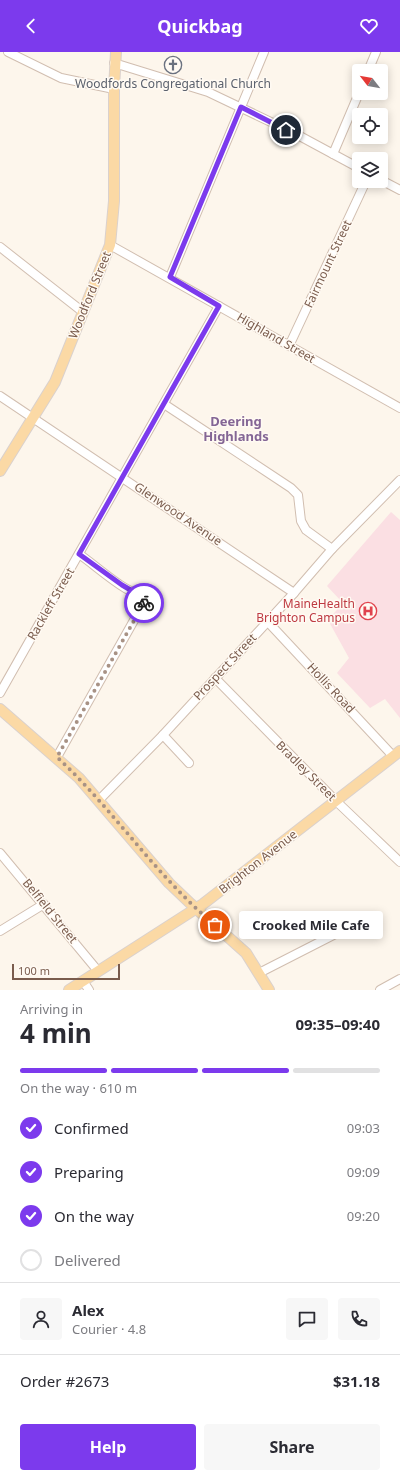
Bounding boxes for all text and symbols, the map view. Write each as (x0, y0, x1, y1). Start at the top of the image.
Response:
text: Quickbag (157, 14, 243, 38)
icon: back (20, 15, 42, 37)
icon: heart (358, 15, 380, 37)
church icon: Woodfords Congregational Church (163, 55, 183, 75)
north arrow (352, 64, 388, 100)
map controls (352, 64, 388, 188)
place label: Woodfords Congregational Church (75, 75, 271, 92)
button: locate (352, 108, 388, 144)
pin (269, 113, 303, 147)
icon: home (275, 119, 297, 141)
button: layers (352, 152, 388, 188)
street label: Fairmount Street (300, 216, 356, 311)
street label: Woodford Street (64, 248, 115, 341)
street label: Highland Street (234, 308, 319, 367)
district label: Deering Highlands (203, 412, 269, 445)
street label: Glenwood Avenue (131, 478, 226, 549)
street label: Rackleff Street (23, 564, 79, 643)
courier (124, 583, 164, 623)
icon: bike (133, 592, 155, 614)
place label: MaineHealth Brighton Campus (256, 595, 355, 626)
hospital icon: MaineHealth Brighton Campus (358, 601, 378, 621)
street label: Prospect Street (189, 629, 261, 704)
street label: Hollis Road (304, 659, 359, 717)
street label: Bradley Street (272, 737, 341, 805)
street label: Brighton Avenue (215, 826, 300, 898)
street label: Belfield Street (19, 875, 82, 947)
pin (198, 908, 232, 942)
callout: Crooked Mile Cafe (239, 911, 383, 939)
icon: bag (204, 914, 226, 936)
text: Crooked Mile Cafe (252, 916, 370, 934)
scale bar (12, 962, 120, 981)
text: 100 m (18, 963, 50, 978)
text: Arriving in (20, 1000, 83, 1018)
text: 09:35–09:40 (295, 1014, 380, 1034)
text: 4 min (20, 1015, 92, 1051)
text: On the way · 610 m (20, 1079, 137, 1097)
icon: check (20, 1117, 42, 1139)
text: Confirmed (54, 1118, 129, 1138)
text: 09:03 (347, 1119, 380, 1137)
icon: check (20, 1161, 42, 1183)
text: Preparing (54, 1162, 124, 1182)
text: 09:09 (347, 1163, 380, 1181)
icon: check (20, 1205, 42, 1227)
text: On the way (54, 1206, 134, 1226)
text: 09:20 (347, 1207, 380, 1225)
text: Delivered (54, 1250, 121, 1270)
button: person (20, 1298, 62, 1340)
button: chat (286, 1298, 328, 1340)
button: phone (338, 1298, 380, 1340)
text: Alex (72, 1300, 104, 1320)
text: Courier · 4.8 (72, 1320, 146, 1338)
text: Order #2673 (20, 1371, 109, 1391)
text: $31.18 (333, 1371, 380, 1391)
button: Help (20, 1424, 196, 1470)
button: Share (204, 1424, 380, 1470)

